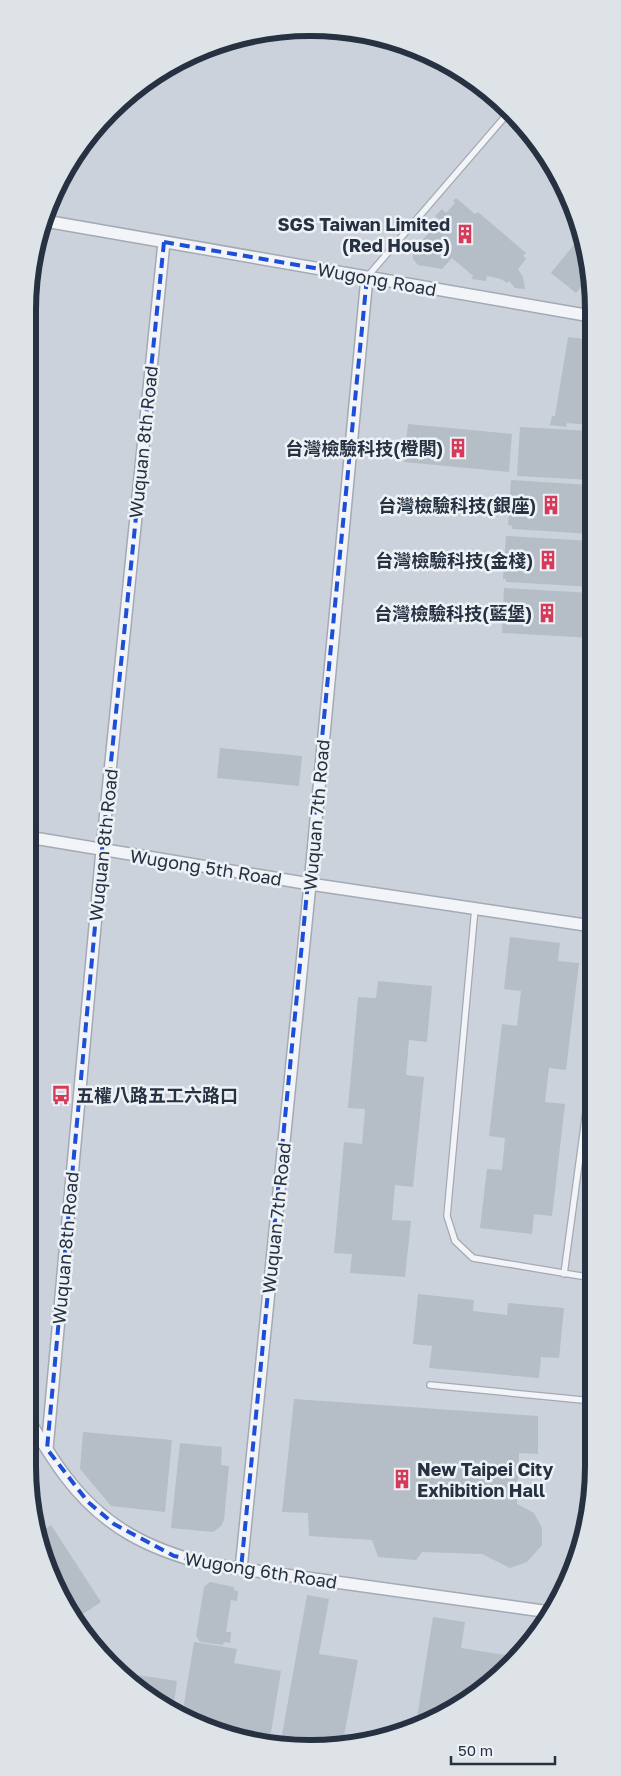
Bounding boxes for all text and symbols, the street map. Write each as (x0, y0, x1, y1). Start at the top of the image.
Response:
place label: SGS Taiwan Limited (Red House) (277, 213, 450, 256)
building icon: SGS Taiwan Limited (Red House) (454, 223, 476, 245)
street label: Wugong Road (316, 258, 438, 300)
street label: Wuquan 8th Road (124, 365, 162, 519)
place label: 台灣檢驗科技(橙閣) (285, 437, 443, 459)
building icon: 台灣檢驗科技(橙閣) (447, 437, 469, 459)
place label: 台灣檢驗科技(銀座) (378, 494, 536, 516)
building icon: 台灣檢驗科技(銀座) (540, 494, 562, 516)
place label: 台灣檢驗科技(金棧) (375, 549, 533, 571)
building icon: 台灣檢驗科技(金棧) (537, 549, 559, 571)
place label: 台灣檢驗科技(藍堡) (374, 602, 532, 624)
building icon: 台灣檢驗科技(藍堡) (536, 602, 558, 624)
street label: Wuquan 7th Road (298, 738, 334, 892)
street label: Wuquan 8th Road (84, 768, 122, 922)
street label: Wugong 5th Road (128, 844, 284, 890)
bus stop icon: 五權八路五工六路口 (50, 1084, 72, 1106)
place label: 五權八路五工六路口 (76, 1084, 238, 1106)
street label: Wuquan 7th Road (257, 1141, 295, 1295)
street label: Wuquan 8th Road (47, 1171, 83, 1325)
place label: New Taipei City Exhibition Hall (417, 1458, 553, 1501)
building icon: New Taipei City Exhibition Hall (391, 1468, 413, 1490)
street label: Wugong 6th Road (183, 1547, 339, 1593)
scale bar (451, 1734, 555, 1766)
text: 50 m (458, 1741, 493, 1759)

